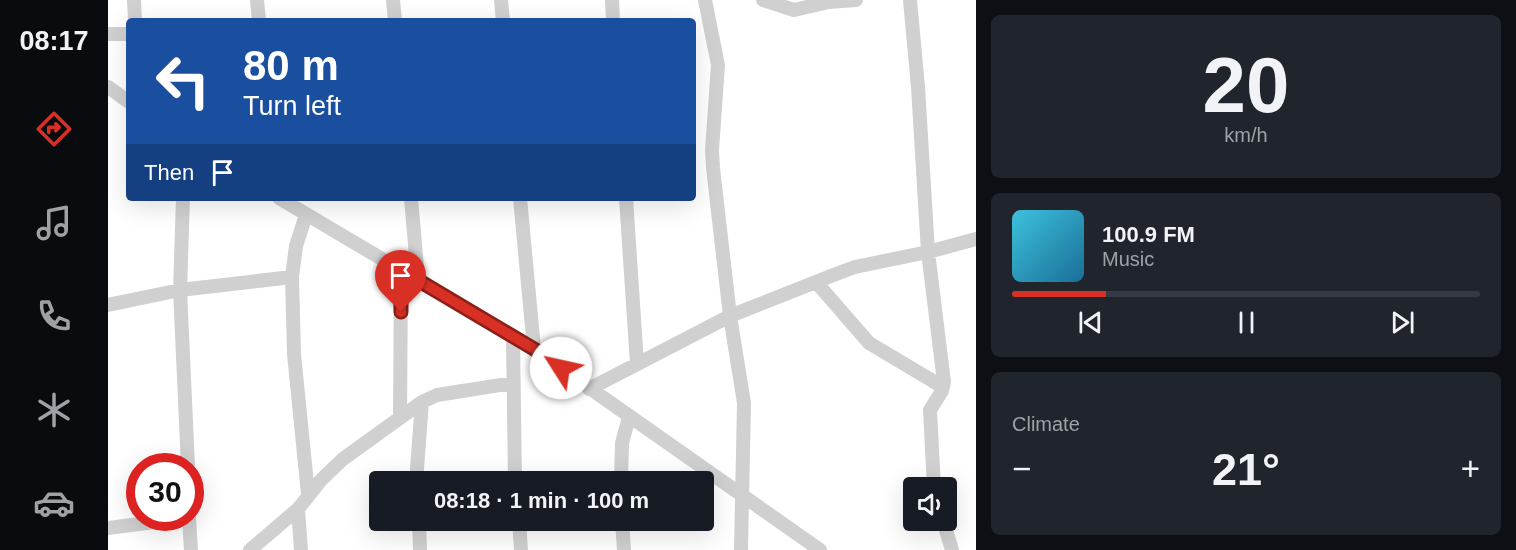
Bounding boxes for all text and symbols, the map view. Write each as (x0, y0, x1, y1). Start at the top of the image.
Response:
text: 08:17 (19, 26, 89, 56)
text: 20 (1203, 41, 1289, 129)
icon: left (144, 42, 222, 120)
text: 80 m (243, 42, 339, 89)
text: Turn left (243, 91, 341, 121)
icon: directions (33, 108, 75, 150)
text: km/h (1224, 124, 1268, 146)
icon: arrive (206, 156, 239, 189)
text: Then (144, 160, 194, 185)
icon: music (33, 202, 75, 244)
text: 100.9 FM (1102, 222, 1195, 247)
text: Music (1102, 248, 1154, 270)
pin (375, 250, 426, 312)
icon: arrive (384, 259, 417, 292)
icon: phone (33, 295, 75, 337)
icon: previous (1074, 306, 1107, 339)
icon: pause (1230, 306, 1263, 339)
icon: next (1386, 306, 1419, 339)
position arrow (529, 336, 593, 400)
icon: climate (33, 389, 75, 431)
text: Climate (1012, 413, 1080, 435)
text: 21° (1212, 444, 1280, 495)
text: − (1012, 450, 1031, 487)
text: + (1461, 450, 1480, 487)
speed limit sign: 30 (126, 453, 204, 531)
map controls (903, 477, 957, 531)
button: sound (903, 477, 957, 531)
icon: car (33, 482, 75, 524)
text: 08:18 · 1 min · 100 m (434, 488, 649, 513)

